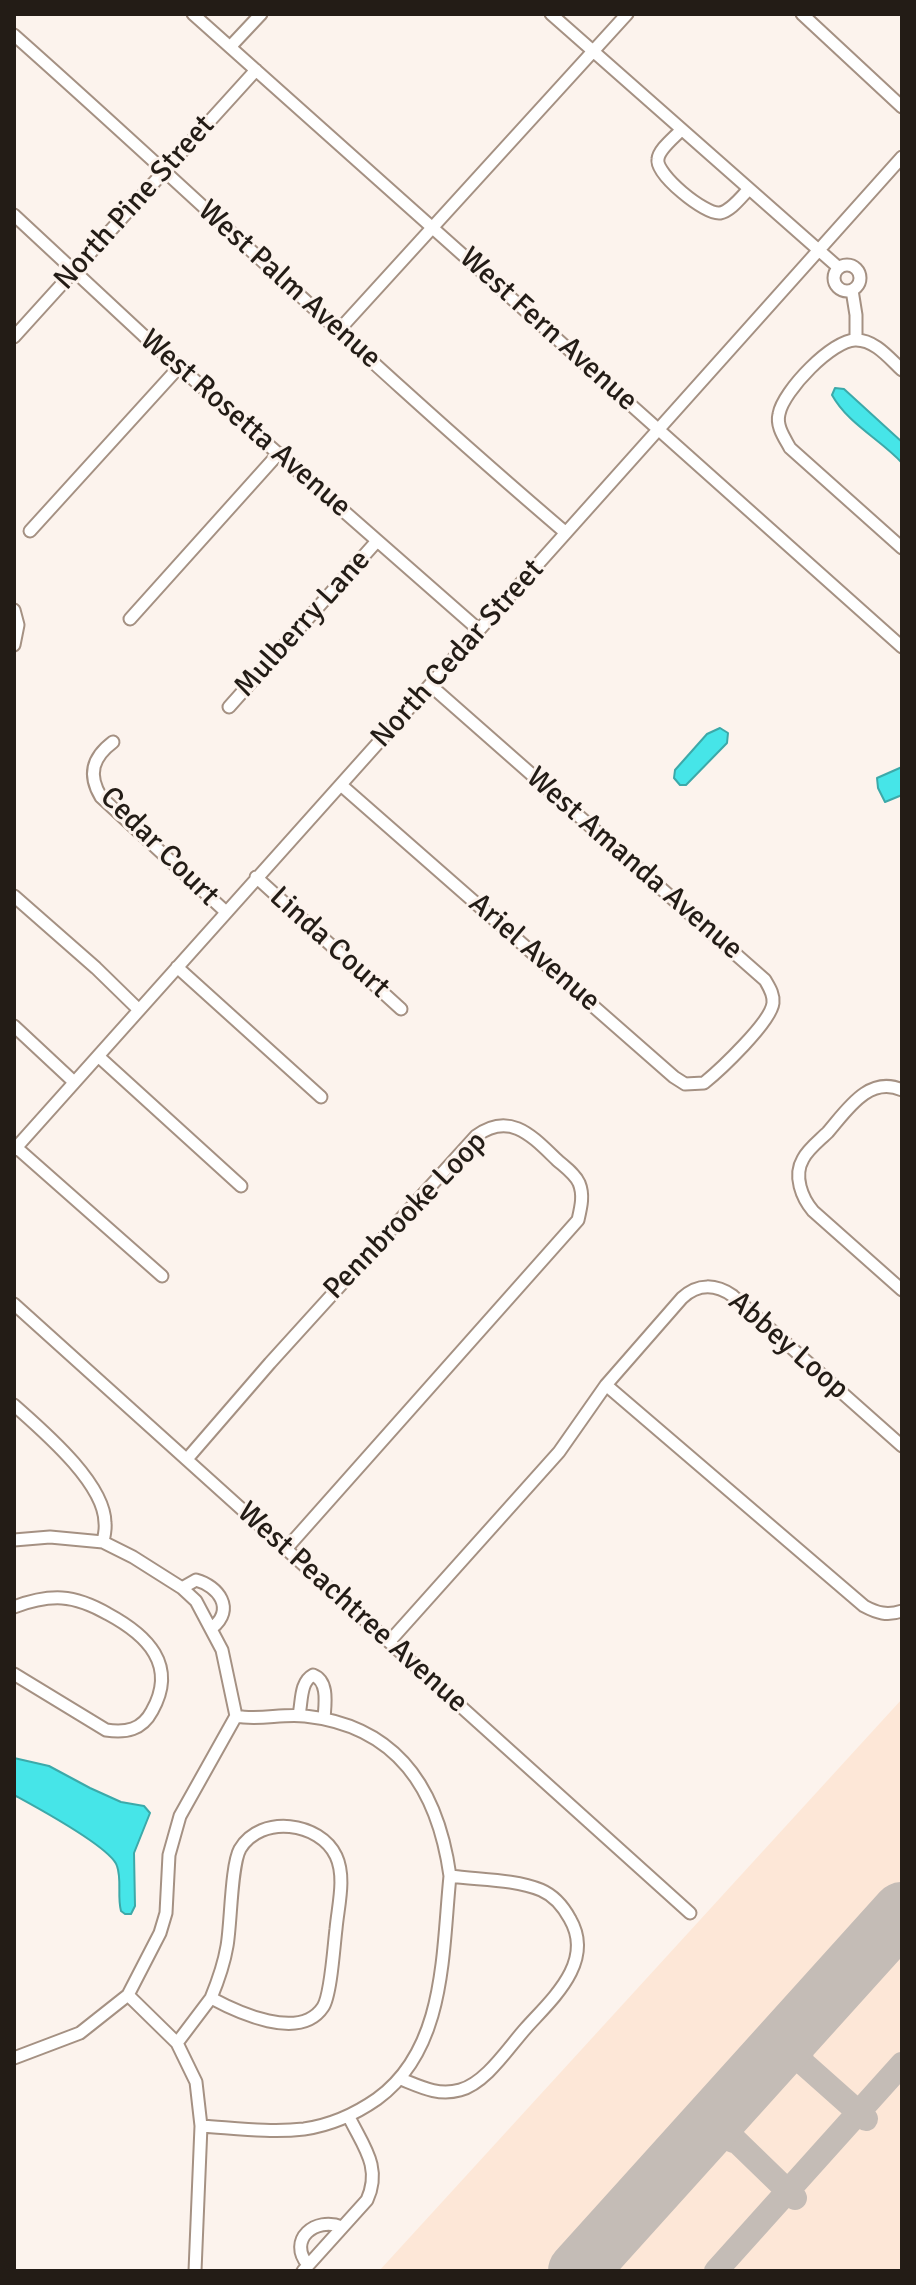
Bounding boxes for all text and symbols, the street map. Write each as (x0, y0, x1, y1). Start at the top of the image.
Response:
street label: North Pine Street (47, 108, 223, 298)
street label: West Palm Avenue (190, 193, 388, 377)
street label: West Fern Avenue (452, 241, 644, 419)
street label: West Rosetta Avenue (132, 323, 358, 525)
street label: Mulberry Lane (227, 543, 379, 705)
street label: North Cedar Street (364, 552, 552, 756)
street label: West Amanda Avenue (518, 760, 750, 968)
street label: Cedar Court (92, 780, 226, 914)
street label: Linda Court (261, 880, 397, 1006)
street label: Ariel Avenue (461, 886, 607, 1020)
street label: Pennbrooke Loop (317, 1125, 495, 1307)
street label: Abbey Loop (721, 1284, 855, 1408)
street label: West Peachtree Avenue (229, 1495, 475, 1721)

